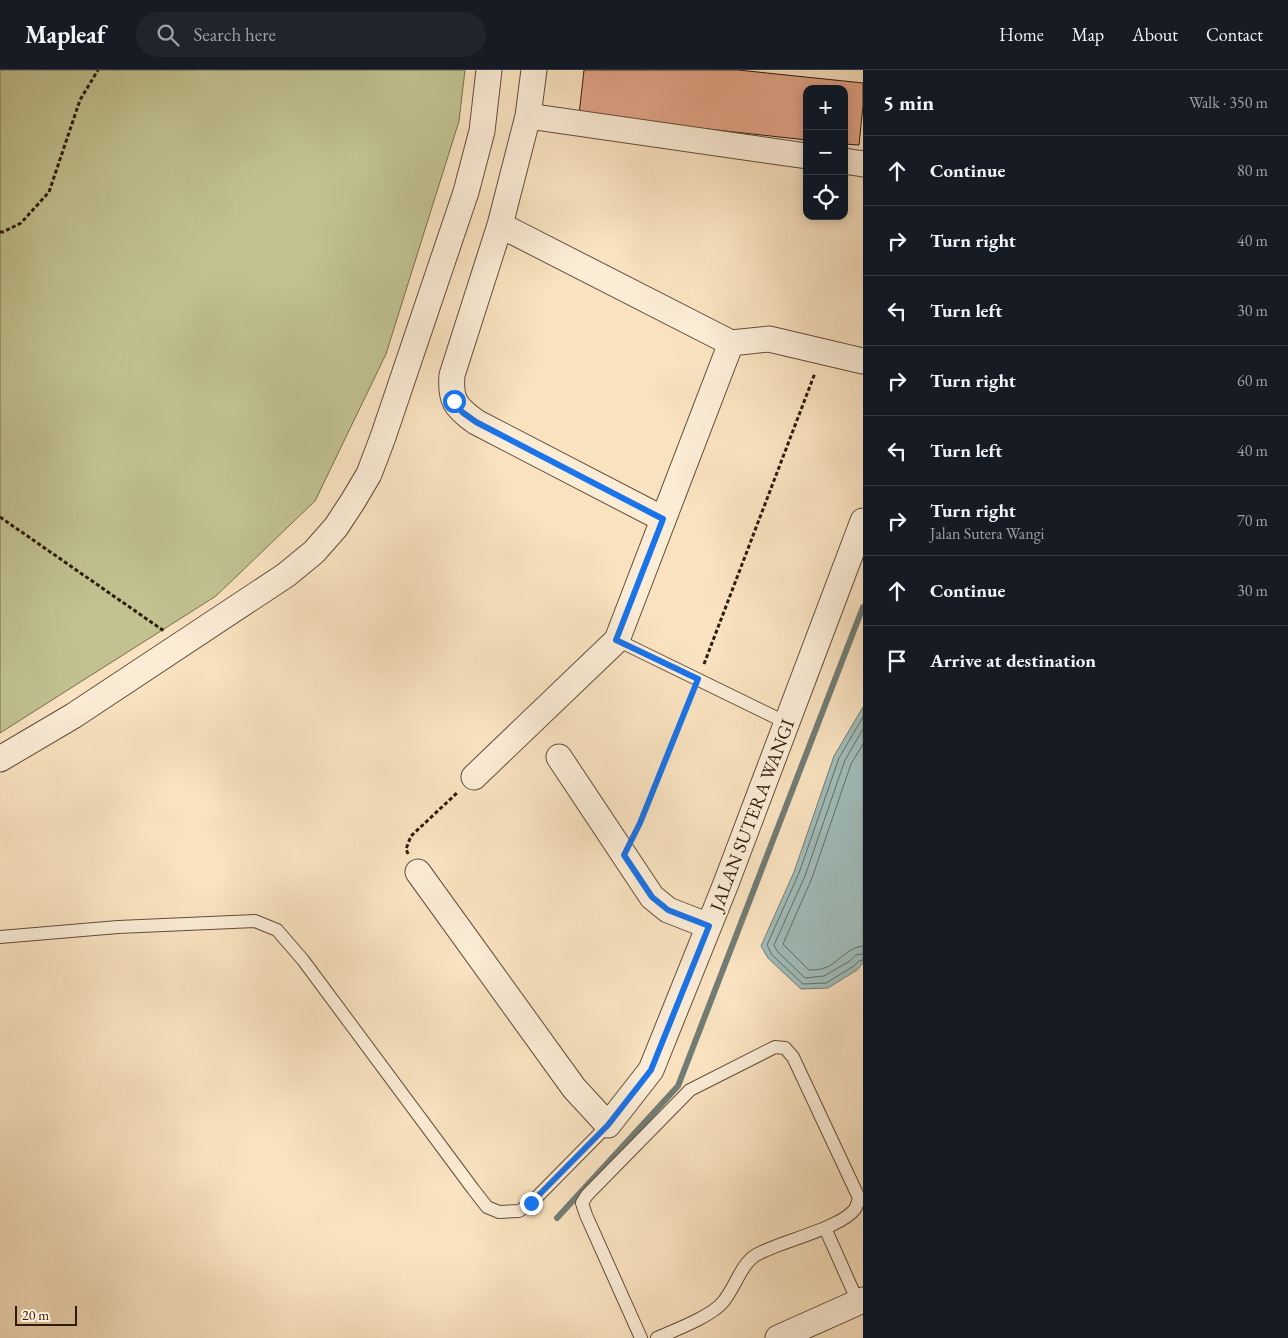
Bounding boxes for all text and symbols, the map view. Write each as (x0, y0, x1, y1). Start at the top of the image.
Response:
search box (136, 12, 486, 57)
text: Mapleaf (25, 19, 106, 50)
icon: search (154, 21, 182, 49)
text: Search here (194, 22, 276, 47)
text: Home (999, 23, 1044, 46)
text: Map (1072, 23, 1104, 46)
text: About (1132, 23, 1178, 46)
text: Contact (1206, 23, 1263, 46)
map controls (803, 85, 848, 220)
button: + (803, 85, 848, 130)
text: 5 min (883, 89, 934, 116)
text: Walk · 350 m (1189, 92, 1268, 113)
button: − (803, 130, 848, 175)
icon: ahead (883, 157, 911, 185)
text: Continue (930, 158, 1005, 183)
text: 80 m (1237, 160, 1268, 181)
button: locate (803, 175, 848, 220)
icon: right (883, 227, 911, 255)
text: Turn right (930, 228, 1016, 253)
text: 40 m (1237, 230, 1268, 251)
icon: left (883, 297, 911, 325)
text: Turn left (930, 298, 1002, 323)
text: 30 m (1237, 300, 1268, 321)
icon: right (883, 367, 911, 395)
text: Turn right (930, 368, 1016, 393)
text: 60 m (1237, 370, 1268, 391)
route start (443, 390, 466, 413)
icon: left (883, 437, 911, 465)
text: Turn left (930, 438, 1002, 463)
text: 40 m (1237, 440, 1268, 461)
text: Turn right (930, 498, 1016, 523)
icon: right (883, 507, 911, 535)
text: 70 m (1237, 510, 1268, 531)
text: Jalan Sutera Wangi (930, 523, 1045, 544)
icon: ahead (883, 577, 911, 605)
text: Continue (930, 578, 1005, 603)
text: 30 m (1237, 580, 1268, 601)
icon: arrive (883, 647, 911, 675)
text: Arrive at destination (930, 648, 1096, 673)
street label: JALAN SUTERA WANGI (703, 715, 800, 916)
route end (520, 1192, 543, 1215)
scale bar (15, 1303, 78, 1326)
text: 20 m (22, 1306, 49, 1324)

